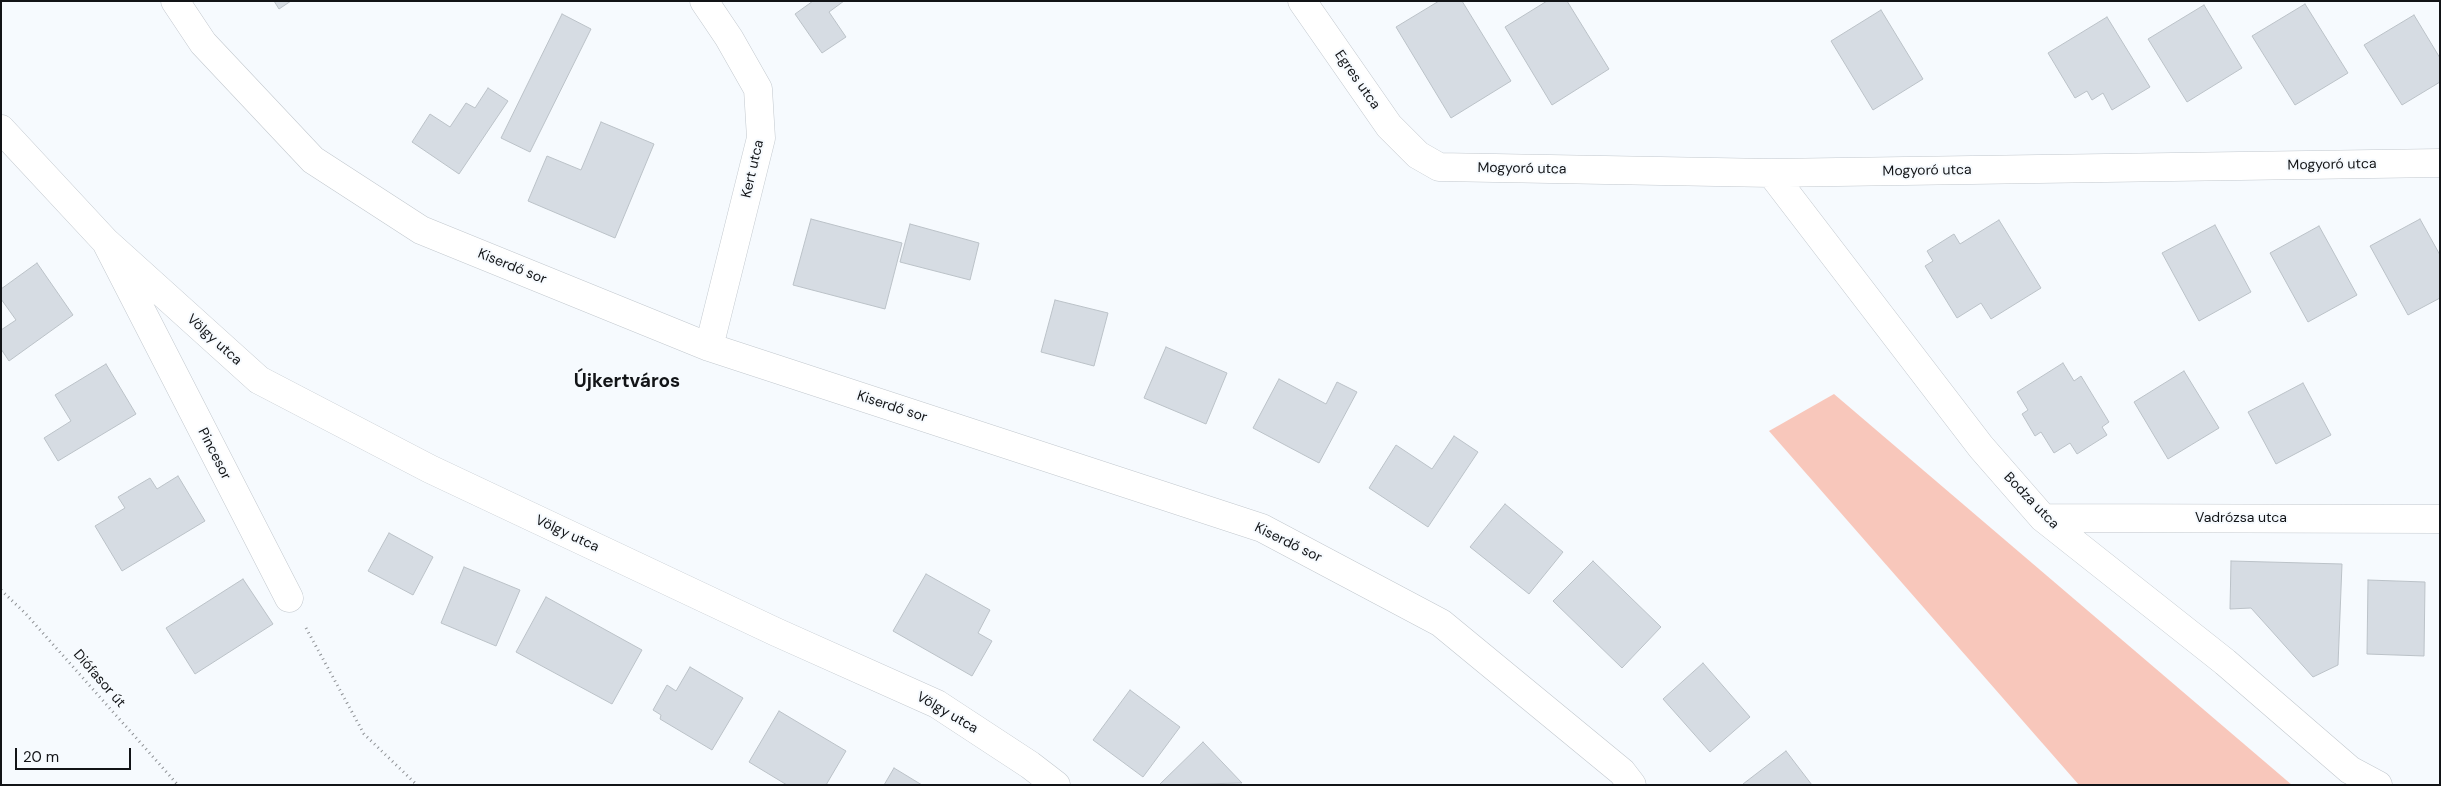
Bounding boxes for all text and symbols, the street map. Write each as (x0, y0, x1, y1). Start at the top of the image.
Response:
street label: Egres utca (1331, 47, 1383, 113)
street label: Kert utca (738, 138, 768, 200)
street label: Mogyoró utca (2287, 156, 2377, 174)
street label: Mogyoró utca (1477, 160, 1567, 178)
street label: Mogyoró utca (1882, 162, 1972, 180)
street label: Kiserdő sor (475, 246, 549, 288)
street label: Völgy utca (183, 311, 245, 369)
district label: Újkertváros (574, 371, 680, 393)
street label: Kiserdő sor (855, 388, 929, 426)
street label: Pincesor (194, 425, 234, 483)
street label: Bodza utca (2000, 469, 2062, 533)
street label: Vadrózsa utca (2195, 510, 2287, 526)
street label: Völgy utca (533, 512, 601, 556)
street label: Kiserdő sor (1252, 520, 1324, 566)
street label: Diófasor út (69, 647, 129, 711)
street label: Völgy utca (913, 689, 981, 737)
scale bar (18, 738, 134, 770)
text: 20 m (23, 747, 59, 767)

